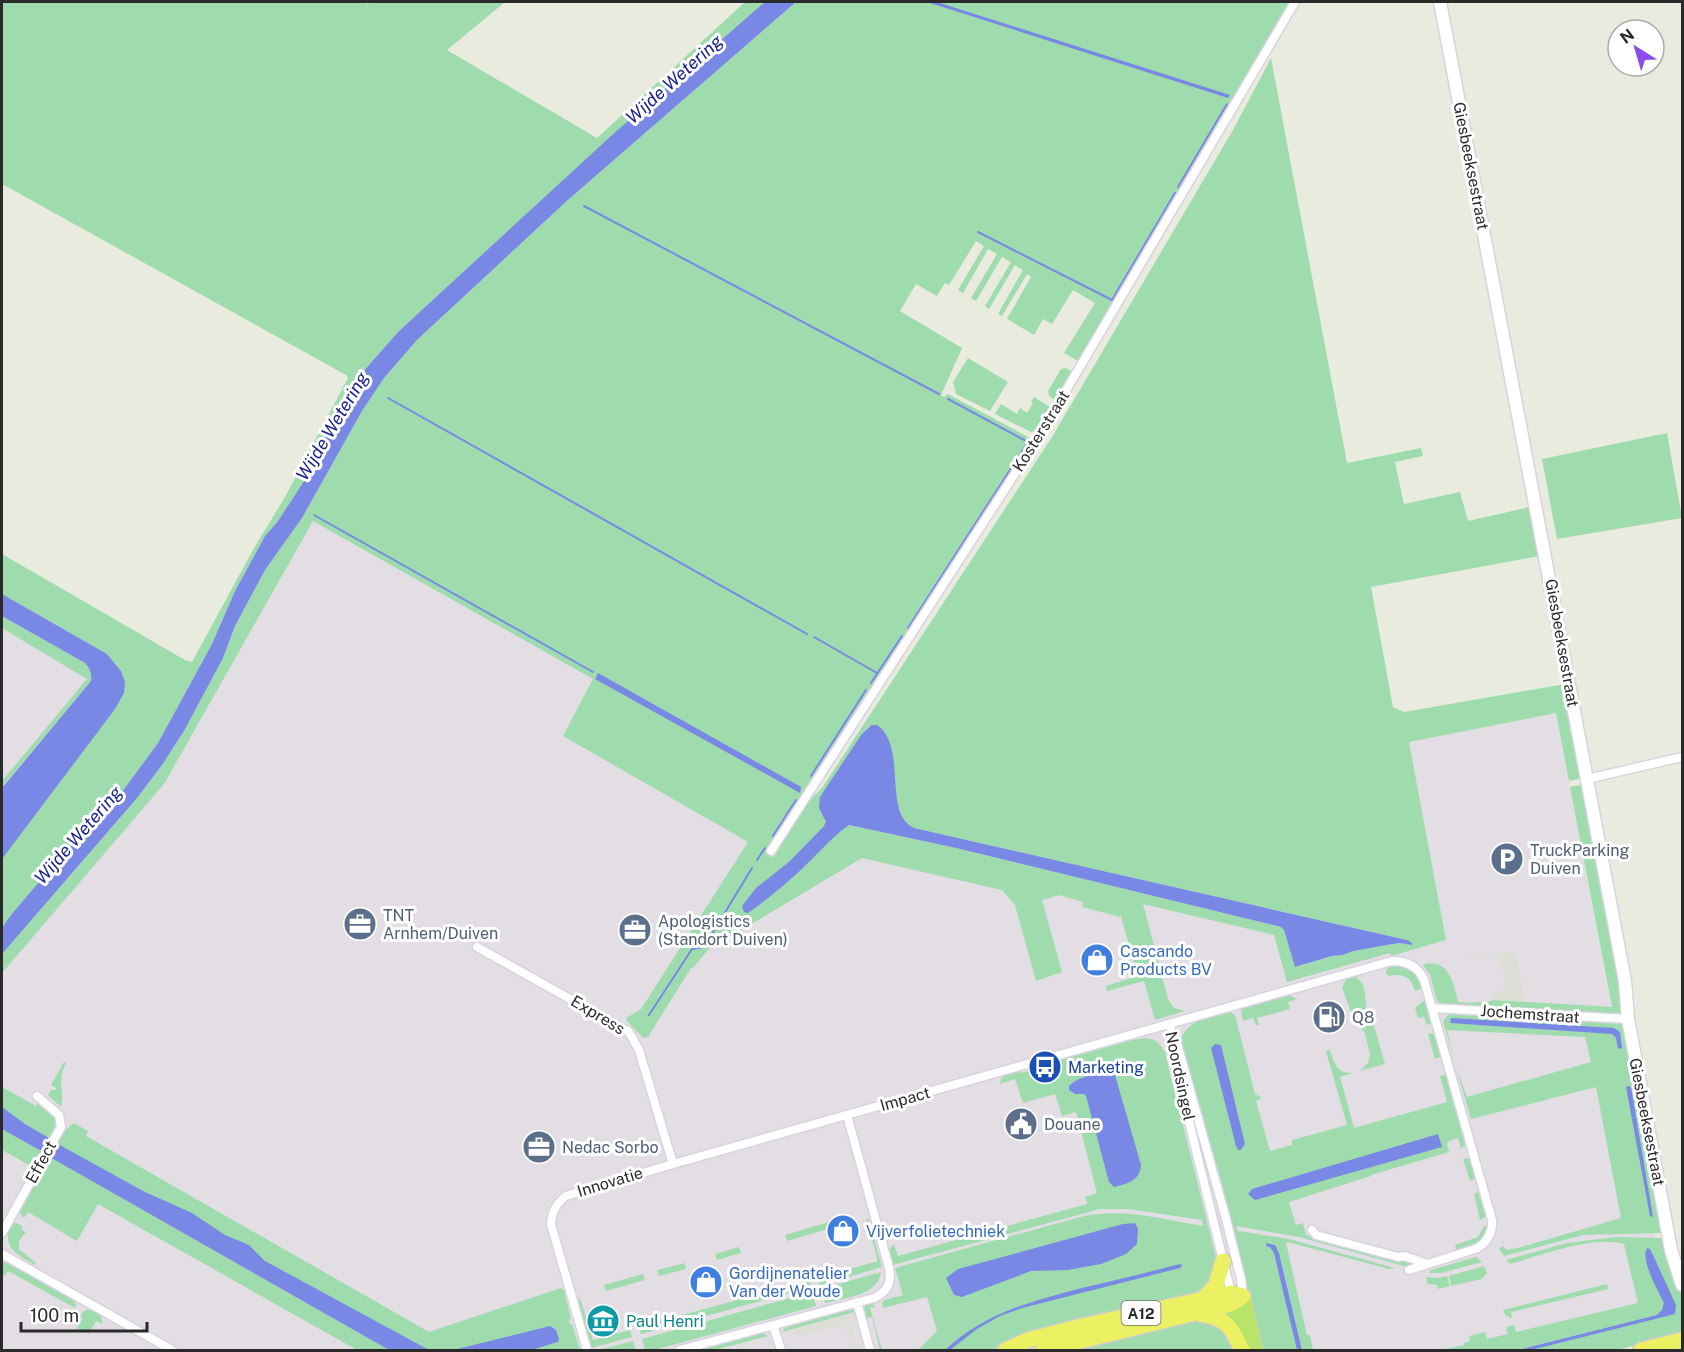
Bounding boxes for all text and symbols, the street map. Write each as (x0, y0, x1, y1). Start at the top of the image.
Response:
north arrow (1606, 18, 1666, 78)
text: N (1617, 25, 1638, 48)
water label: Wijde Wetering (621, 30, 727, 128)
street label: Giesbeeksestraat (1449, 100, 1493, 232)
water label: Wijde Wetering (291, 368, 373, 484)
street label: Kosterstraat (1008, 387, 1074, 475)
street label: Giesbeeksestraat (1541, 577, 1583, 709)
water label: Wijde Wetering (30, 782, 126, 888)
parking icon: TruckParking Duiven (1489, 841, 1525, 877)
place label: TruckParking Duiven (1530, 841, 1630, 878)
office icon: TNT Arnhem/Duiven (342, 906, 378, 942)
place label: TNT Arnhem/Duiven (383, 906, 498, 943)
office icon: Apologistics (Standort Duiven) (617, 912, 653, 948)
place label: Apologistics (Standort Duiven) (658, 912, 788, 949)
shop icon: Cascando Products BV (1079, 942, 1115, 978)
place label: Cascando Products BV (1120, 942, 1212, 979)
street label: Express (568, 991, 628, 1039)
fuel station icon: Q8 (1311, 999, 1347, 1035)
street label: Jochemstraat (1480, 1001, 1580, 1027)
place label: Q8 (1352, 1008, 1374, 1027)
street label: Noordsingel (1161, 1030, 1199, 1122)
bus stop icon: Marketing (1027, 1049, 1063, 1085)
street label: Giesbeeksestraat (1625, 1056, 1669, 1188)
place label: Marketing (1068, 1058, 1144, 1077)
street label: Impact (878, 1083, 932, 1115)
public building icon: Douane (1003, 1106, 1039, 1142)
place label: Douane (1044, 1115, 1101, 1134)
office icon: Nedac Sorbo (521, 1129, 557, 1165)
street label: Effect (22, 1137, 60, 1187)
place label: Nedac Sorbo (562, 1138, 659, 1157)
street label: Innovatie (575, 1163, 645, 1201)
shop icon: Vijverfolietechniek (825, 1213, 861, 1249)
place label: Vijverfolietechniek (866, 1222, 1005, 1241)
shop icon: Gordijnenatelier Van der Woude (688, 1264, 724, 1300)
place label: Gordijnenatelier Van der Woude (729, 1264, 849, 1301)
scale bar (21, 1295, 147, 1333)
road number: A12 (1122, 1301, 1160, 1325)
museum icon: Paul Henri (585, 1303, 621, 1339)
text: 100 m (30, 1305, 79, 1326)
place label: Paul Henri (626, 1312, 704, 1331)

